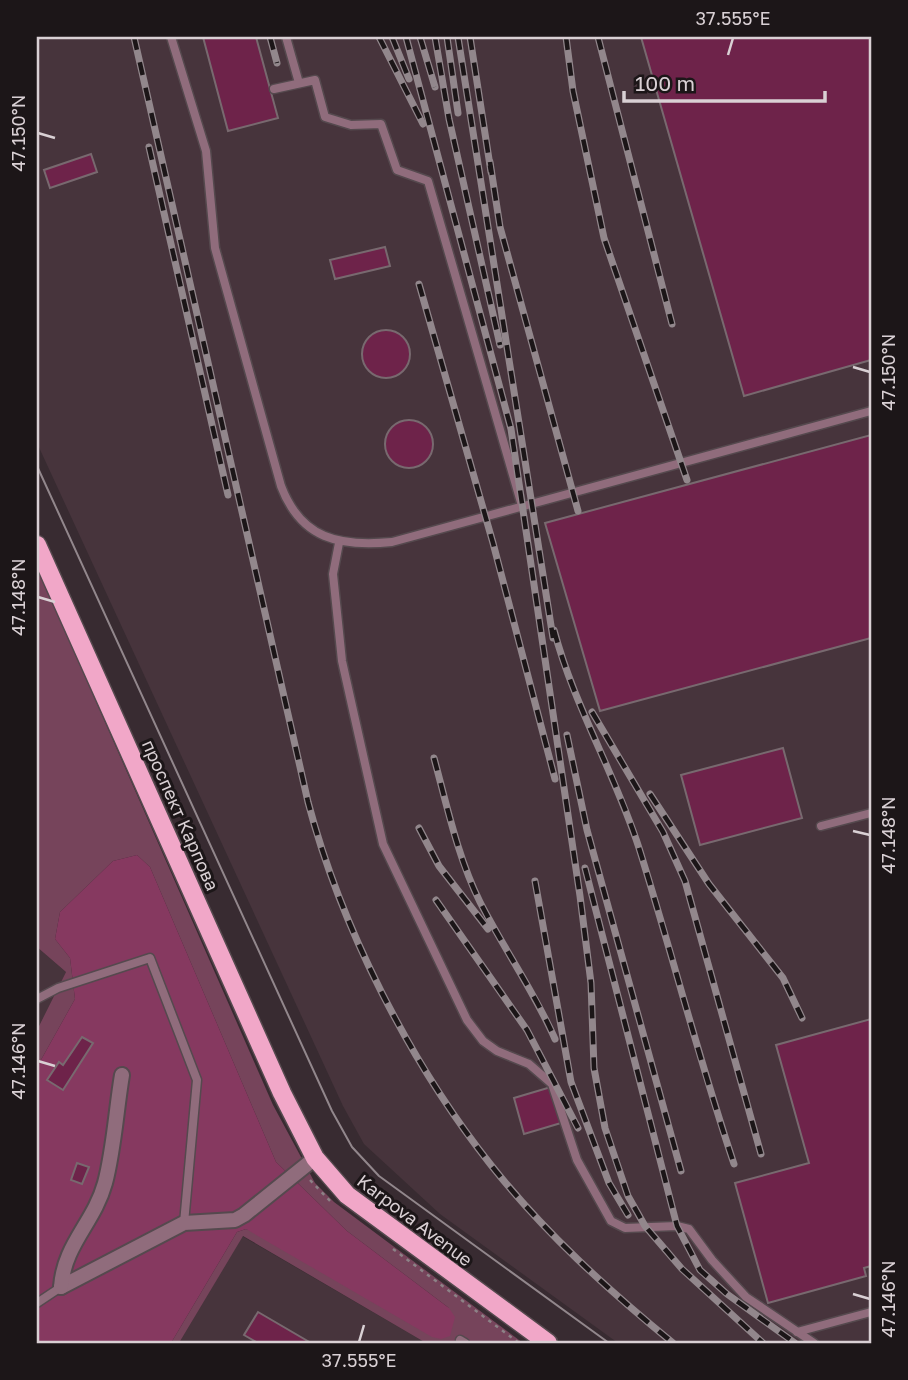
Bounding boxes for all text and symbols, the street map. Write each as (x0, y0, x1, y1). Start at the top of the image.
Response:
text: 37.555°E (696, 7, 770, 29)
scale bar (624, 60, 826, 104)
text: 100 m (635, 70, 695, 96)
text: 47.150°N (7, 95, 29, 171)
text: 47.150°N (877, 334, 899, 410)
text: 47.148°N (7, 558, 29, 636)
street label: проспект Карпова (138, 736, 224, 894)
text: 47.148°N (877, 796, 899, 874)
text: 47.146°N (7, 1022, 29, 1100)
street label: Karpova Avenue (353, 1169, 477, 1271)
text: 47.146°N (877, 1260, 899, 1338)
text: 37.555°E (322, 1349, 396, 1371)

